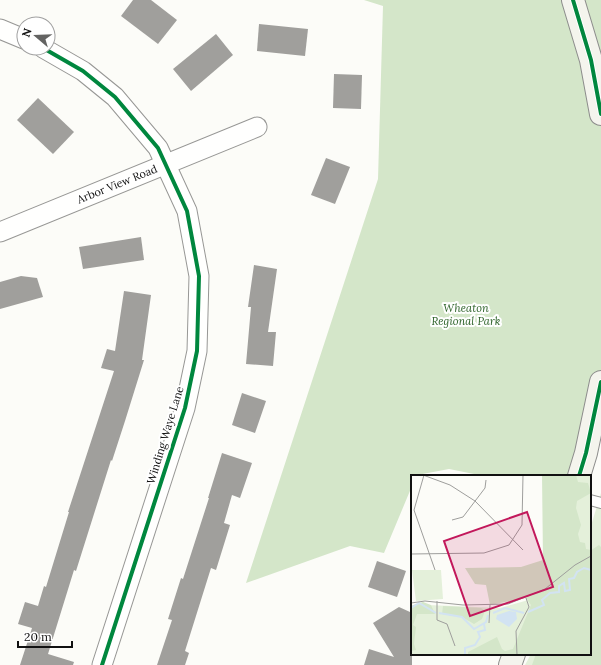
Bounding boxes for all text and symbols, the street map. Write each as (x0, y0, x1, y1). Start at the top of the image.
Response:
north arrow (16, 16, 56, 56)
text: N (19, 26, 35, 39)
street label: Arbor View Road (74, 161, 160, 207)
park label: Wheaton Regional Park (432, 301, 501, 328)
street label: Winding Waye Lane (143, 384, 187, 486)
inset map (411, 475, 591, 655)
scale bar (18, 623, 72, 649)
text: 20 m (24, 629, 52, 644)

